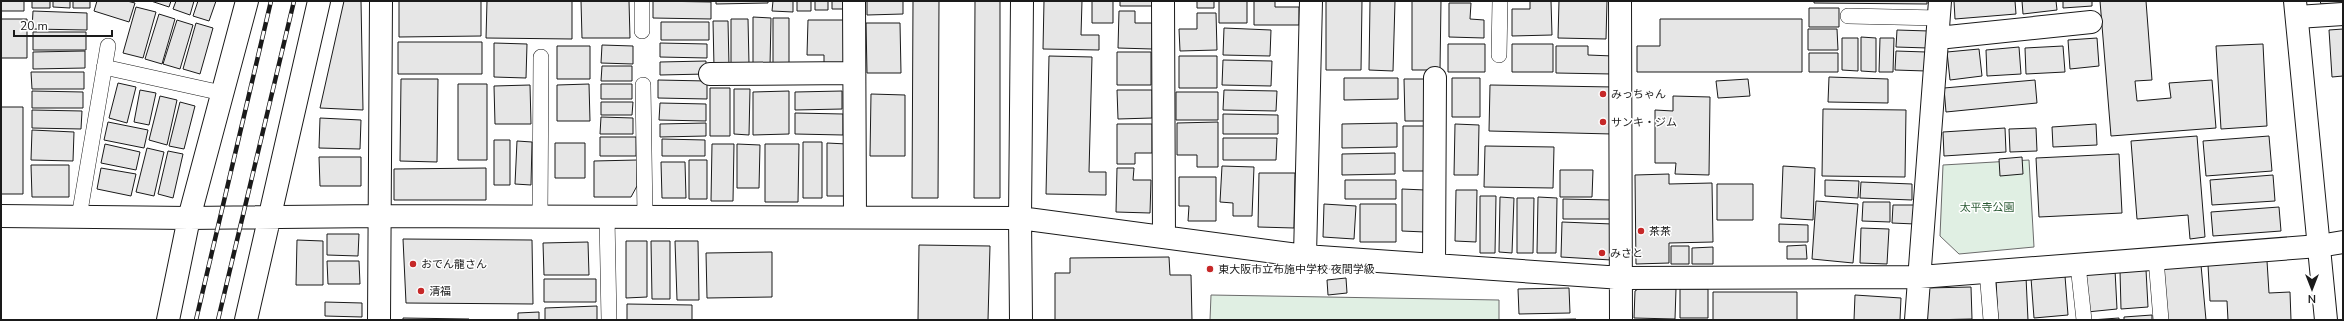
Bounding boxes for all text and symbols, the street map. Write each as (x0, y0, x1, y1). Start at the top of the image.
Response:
scale bar (14, 12, 112, 38)
text: 20 m (20, 18, 48, 34)
place label: みっちゃん (1611, 87, 1666, 102)
marker: みっちゃん (1598, 89, 1608, 99)
place label: サンキ・ジム (1611, 115, 1677, 130)
marker: サンキ・ジム (1598, 117, 1608, 127)
park label: 太平寺公園 (1960, 200, 2015, 215)
place label: 茶茶 (1649, 224, 1671, 239)
marker: 茶茶 (1636, 226, 1646, 236)
place label: みさと (1610, 246, 1643, 261)
marker: みさと (1597, 248, 1607, 258)
place label: おでん龍さん (421, 257, 487, 272)
marker: おでん龍さん (408, 259, 418, 269)
place label: 東大阪市立布施中学校 夜間学級 (1218, 262, 1375, 277)
marker: 東大阪市立布施中学校 夜間学級 (1205, 264, 1215, 274)
north arrow (2292, 269, 2332, 309)
place label: 清福 (429, 284, 451, 299)
marker: 清福 (416, 286, 426, 296)
text: N (2308, 291, 2316, 306)

